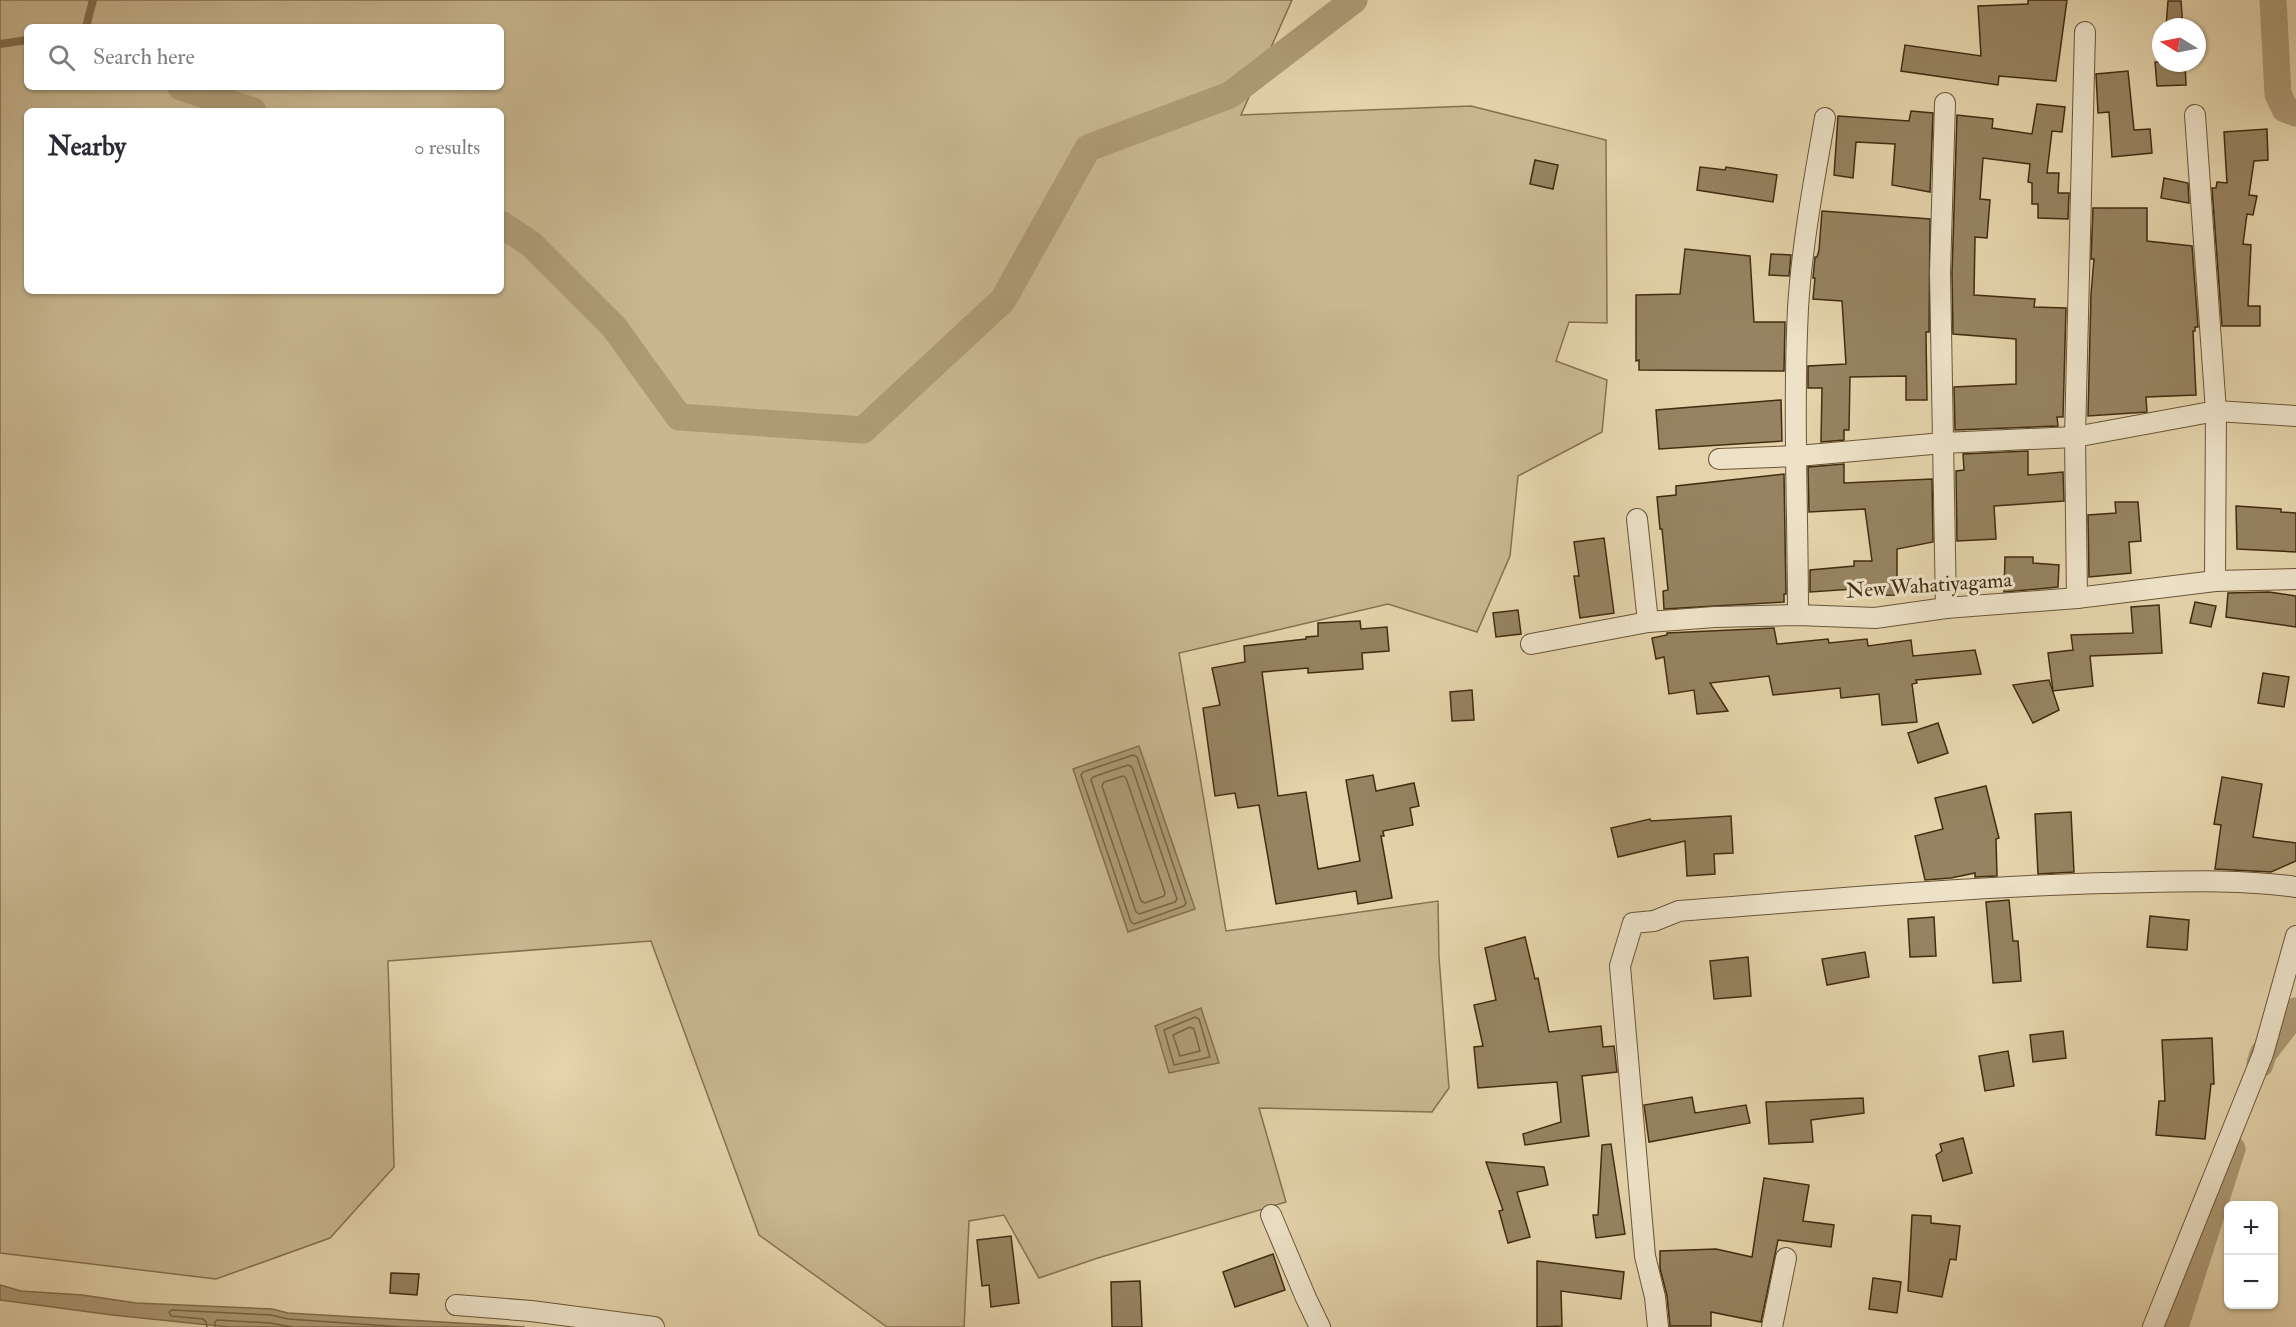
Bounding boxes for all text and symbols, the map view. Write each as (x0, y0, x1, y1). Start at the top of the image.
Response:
north arrow (2152, 18, 2206, 72)
search box (24, 24, 504, 90)
icon: search (45, 41, 78, 74)
text: Search here (93, 43, 195, 71)
text: Nearby (48, 131, 126, 163)
text: 0 results (414, 135, 480, 160)
street label: New Wahatiyagama (1845, 566, 2013, 605)
map controls (2224, 1201, 2278, 1309)
button: + (2224, 1201, 2278, 1255)
button: − (2224, 1255, 2278, 1309)

